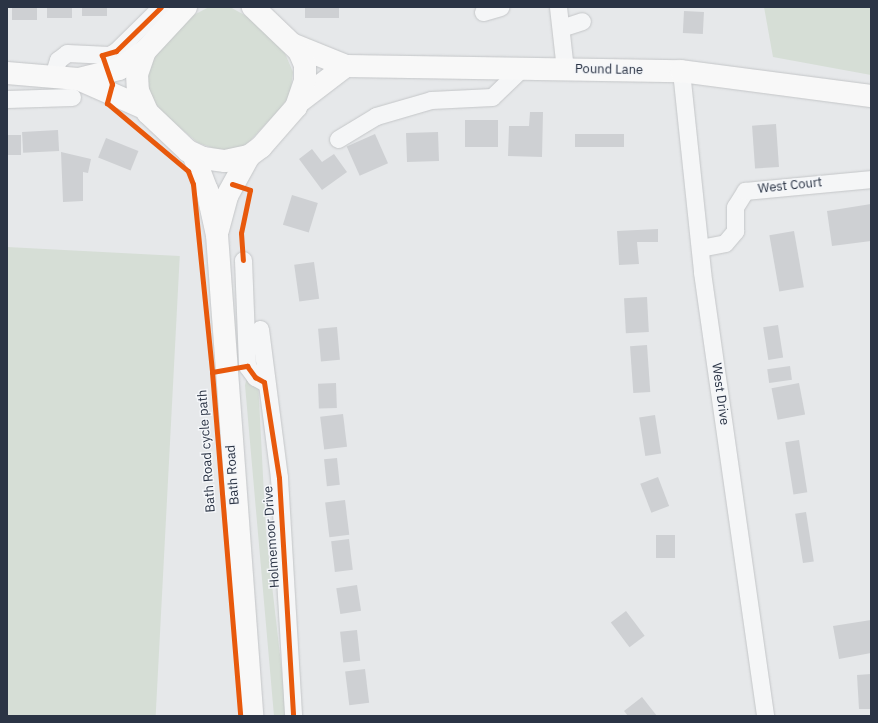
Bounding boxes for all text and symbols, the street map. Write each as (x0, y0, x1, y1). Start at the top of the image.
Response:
street label: Pound Lane (575, 62, 643, 78)
street label: West Court (757, 175, 823, 197)
street label: West Drive (708, 362, 732, 426)
street label: Bath Road cycle path (195, 389, 219, 513)
street label: Bath Road (223, 444, 243, 506)
street label: Holmemoor Drive (261, 485, 283, 589)

